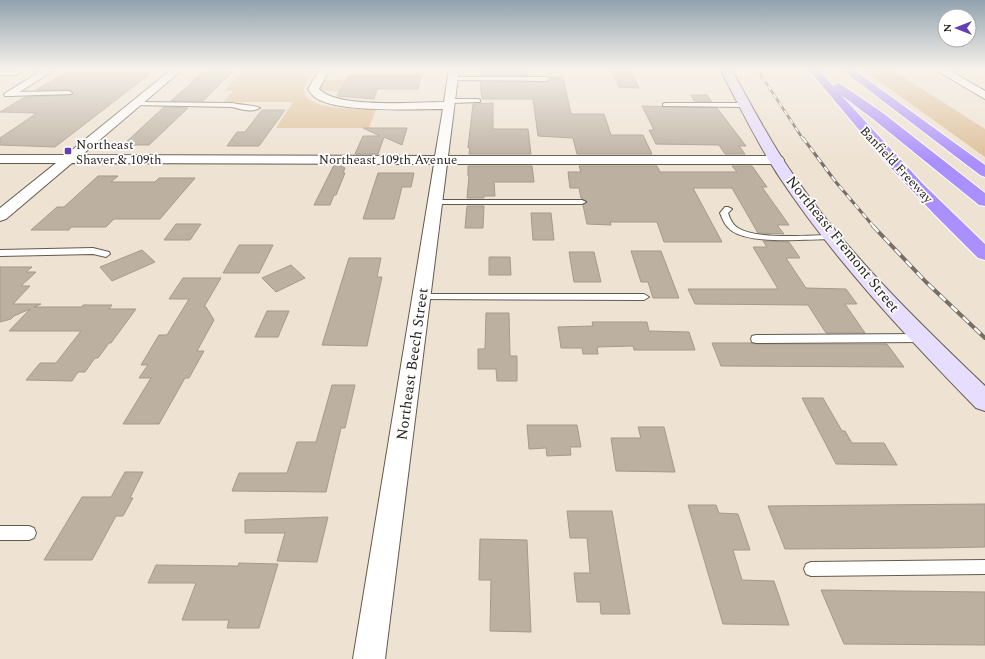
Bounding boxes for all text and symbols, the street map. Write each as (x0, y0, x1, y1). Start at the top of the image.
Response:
north arrow (937, 8, 977, 48)
text: N (939, 23, 956, 32)
street label: Banfield Freeway (855, 122, 938, 208)
place label: Northeast Shaver & 109th (76, 135, 162, 170)
marker: Northeast Shaver & 109th (63, 146, 73, 156)
street label: Northeast 109th Avenue (319, 150, 457, 170)
street label: Northeast Fremont Street (780, 171, 905, 318)
street label: Northeast Beech Street (390, 286, 435, 442)

